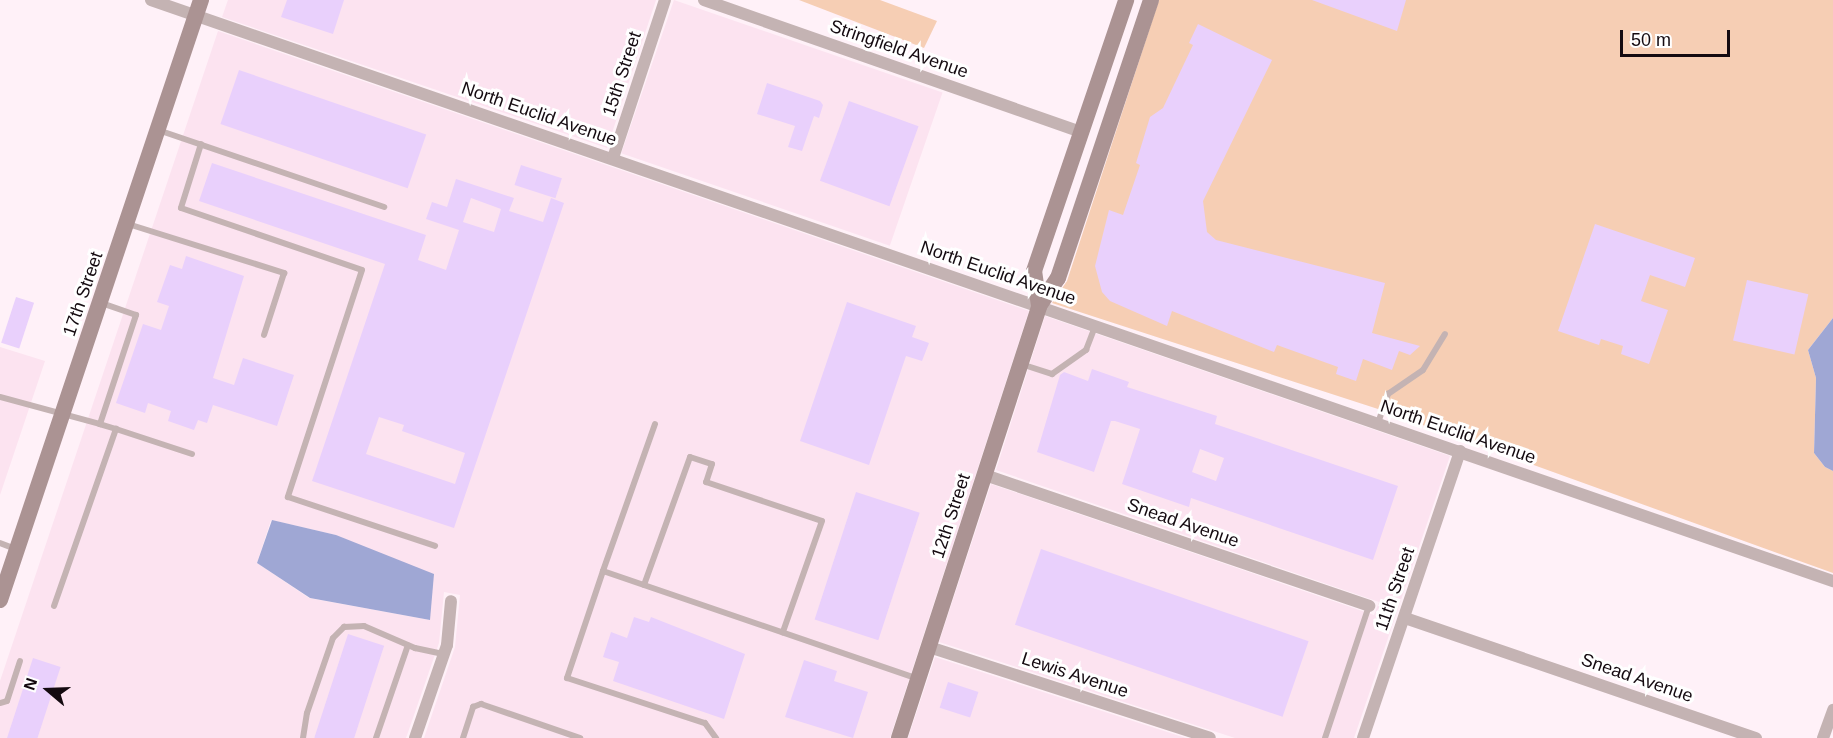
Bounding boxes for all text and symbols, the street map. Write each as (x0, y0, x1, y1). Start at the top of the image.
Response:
street label: Stringfield Avenue (827, 15, 971, 83)
scale bar (1623, 18, 1732, 56)
street label: 15th Street (598, 29, 646, 119)
text: 50 m (1631, 30, 1671, 50)
street label: North Euclid Avenue (458, 77, 620, 151)
street label: North Euclid Avenue (917, 236, 1079, 310)
street label: 17th Street (58, 249, 108, 339)
street label: North Euclid Avenue (1377, 395, 1539, 469)
street label: 12th Street (927, 471, 975, 561)
street label: Snead Avenue (1124, 494, 1242, 552)
street label: 11th Street (1371, 544, 1419, 634)
street label: Lewis Avenue (1019, 647, 1131, 703)
street label: Snead Avenue (1578, 649, 1696, 707)
north arrow (18, 660, 78, 720)
text: N (21, 676, 40, 692)

